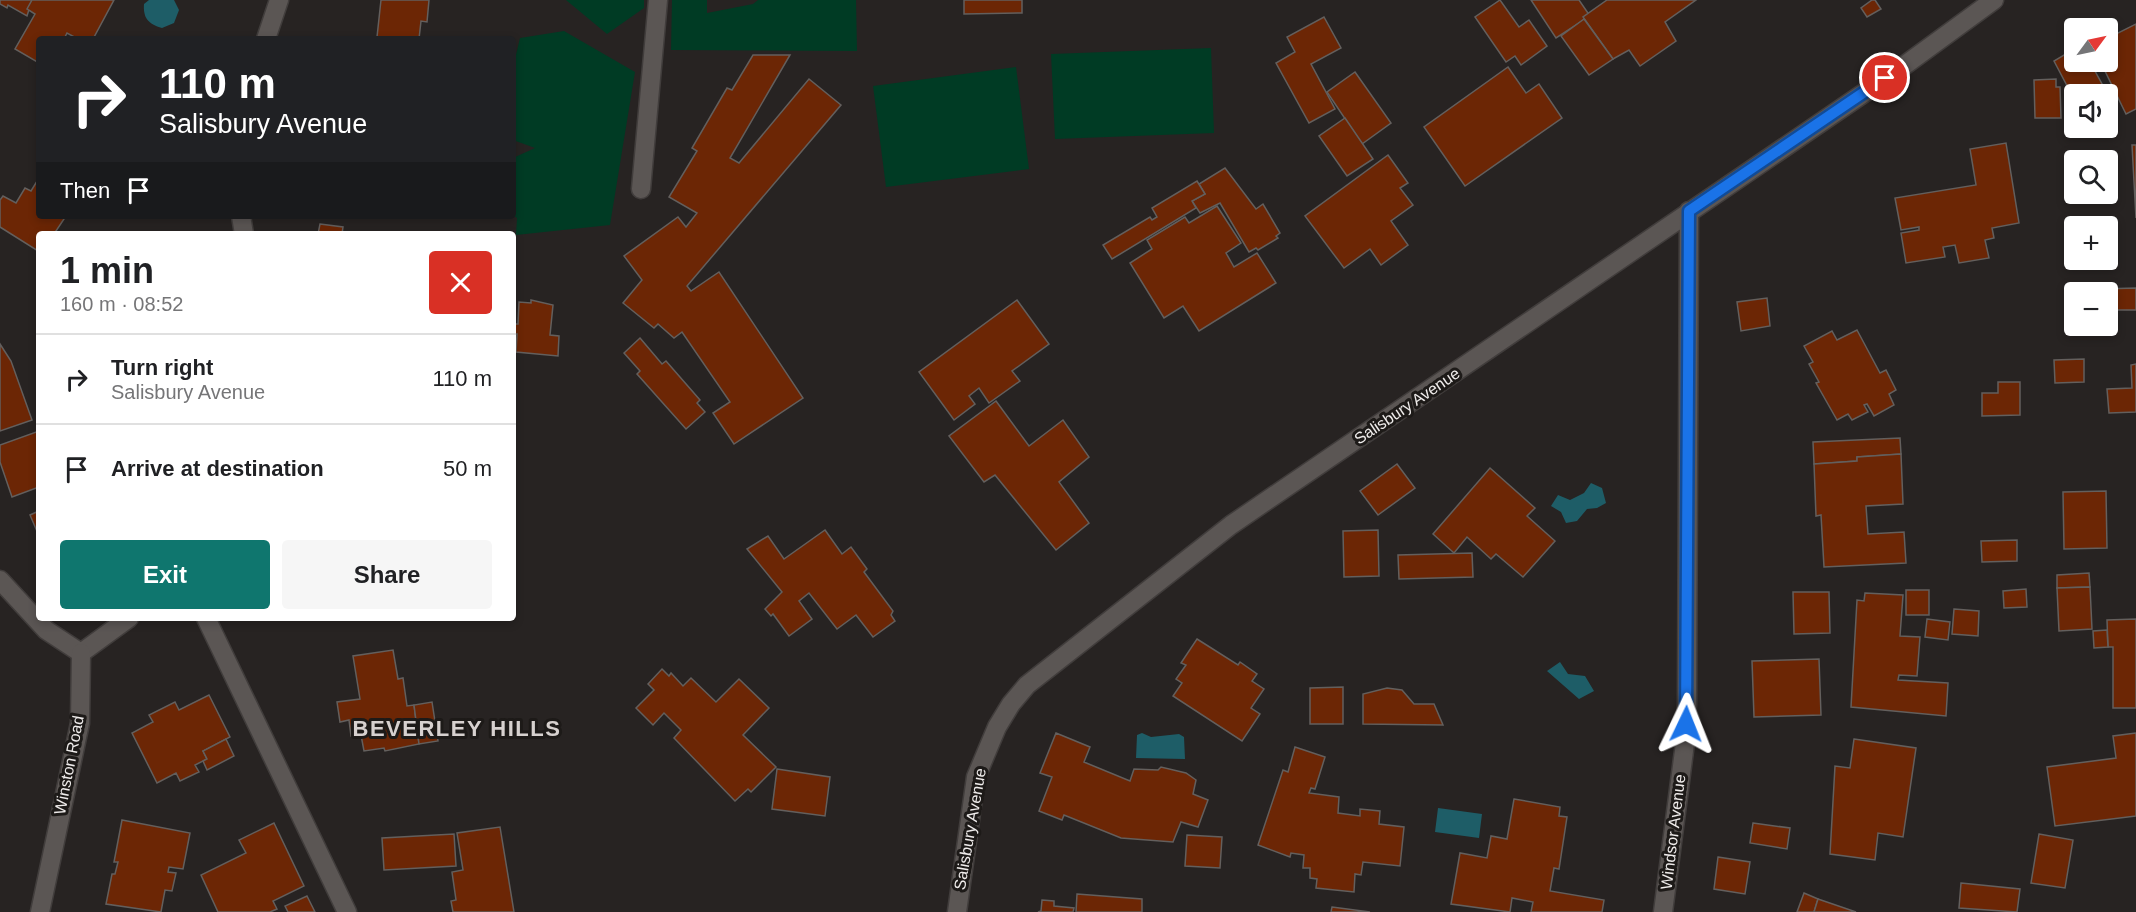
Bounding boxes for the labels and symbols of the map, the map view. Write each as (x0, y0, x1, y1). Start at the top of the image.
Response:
north arrow (2064, 18, 2118, 72)
pin (1859, 52, 1910, 103)
street label: Salisbury Avenue (1351, 364, 1463, 448)
position arrow (1654, 692, 1718, 756)
street label: Winston Road (51, 714, 87, 816)
district label: BEVERLEY HILLS (353, 716, 561, 741)
street label: Salisbury Avenue (951, 767, 989, 891)
street label: Windsor Avenue (1657, 773, 1689, 891)

